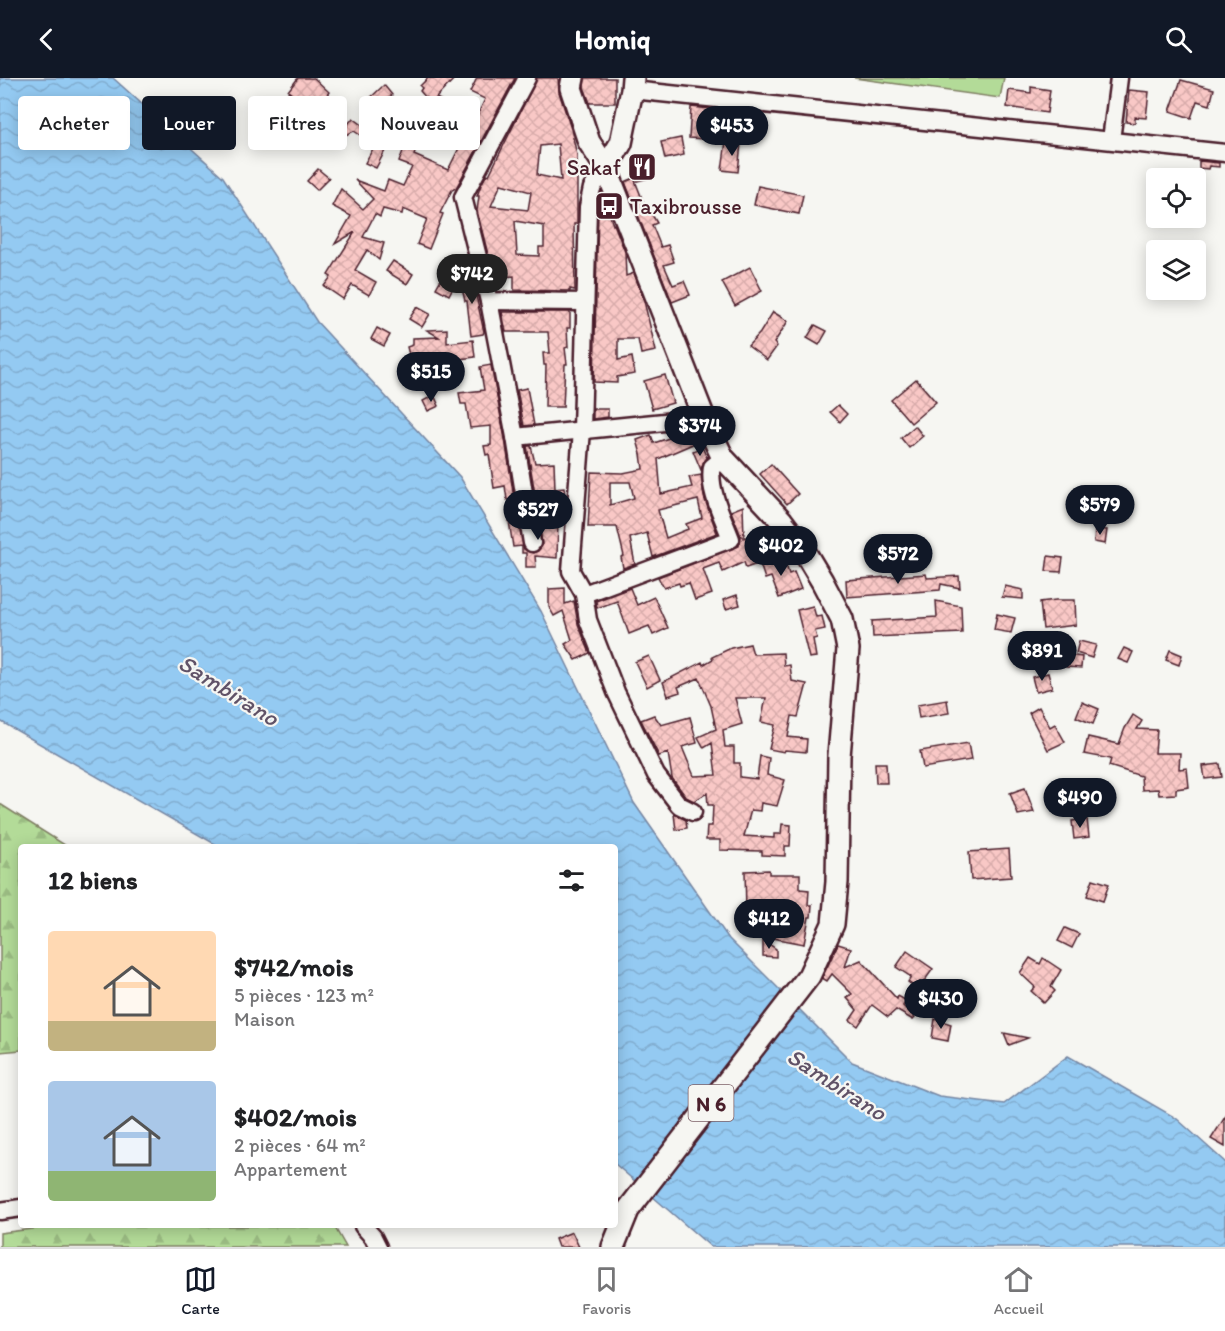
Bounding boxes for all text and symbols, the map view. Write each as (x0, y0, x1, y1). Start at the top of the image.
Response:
icon: back (30, 23, 63, 56)
text: Homiq (575, 23, 650, 56)
icon: search (1162, 23, 1195, 56)
chip: Acheter (18, 96, 130, 150)
chip: Louer (142, 96, 236, 150)
chip: Filtres (248, 96, 347, 150)
chip: Nouveau (359, 96, 480, 150)
pin: $453 (696, 106, 768, 157)
text: $453 (710, 113, 754, 137)
restaurant icon: Sakaf (626, 151, 658, 183)
place label: Sakaf (567, 154, 621, 181)
map controls (1146, 168, 1206, 300)
button: locate (1146, 168, 1206, 228)
bus stop icon: Taxibrousse (593, 190, 625, 222)
place label: Taxibrousse (630, 193, 742, 220)
button: layers (1146, 240, 1206, 300)
pin: $742 (436, 254, 508, 305)
text: $742 (451, 261, 493, 285)
pin: $515 (395, 352, 467, 403)
text: $515 (411, 359, 451, 383)
pin: $374 (664, 406, 736, 457)
text: $374 (679, 413, 721, 437)
pin: $579 (1064, 485, 1136, 536)
pin: $527 (502, 490, 574, 541)
text: $579 (1079, 492, 1121, 516)
text: $527 (517, 497, 559, 521)
pin: $402 (745, 526, 817, 577)
text: $402 (759, 533, 804, 557)
pin: $572 (862, 534, 934, 585)
text: $572 (877, 541, 919, 565)
pin: $891 (1006, 631, 1078, 682)
text: $891 (1022, 638, 1062, 662)
water label: Sambirano (174, 648, 285, 732)
pin: $490 (1044, 778, 1116, 829)
text: $490 (1058, 785, 1102, 809)
text: 12 biens (48, 864, 138, 896)
icon: filters (555, 864, 588, 897)
pin: $412 (733, 899, 805, 950)
text: $412 (748, 906, 790, 930)
text: $742/mois (234, 951, 354, 983)
icon: home (96, 955, 168, 1027)
pin: $430 (905, 979, 977, 1030)
text: 5 pièces · 123 m² (234, 983, 374, 1007)
text: $430 (918, 986, 964, 1010)
text: Maison (234, 1007, 295, 1031)
water label: Sambirano (782, 1041, 893, 1127)
road number: N 6 (688, 1085, 734, 1121)
text: $402/mois (234, 1101, 357, 1133)
icon: home (96, 1105, 168, 1177)
text: 2 pièces · 64 m² (234, 1133, 366, 1157)
text: Appartement (234, 1157, 347, 1181)
tab: Carte (181, 1263, 220, 1318)
tab: Favoris (582, 1263, 631, 1318)
tab: Accueil (994, 1263, 1044, 1318)

